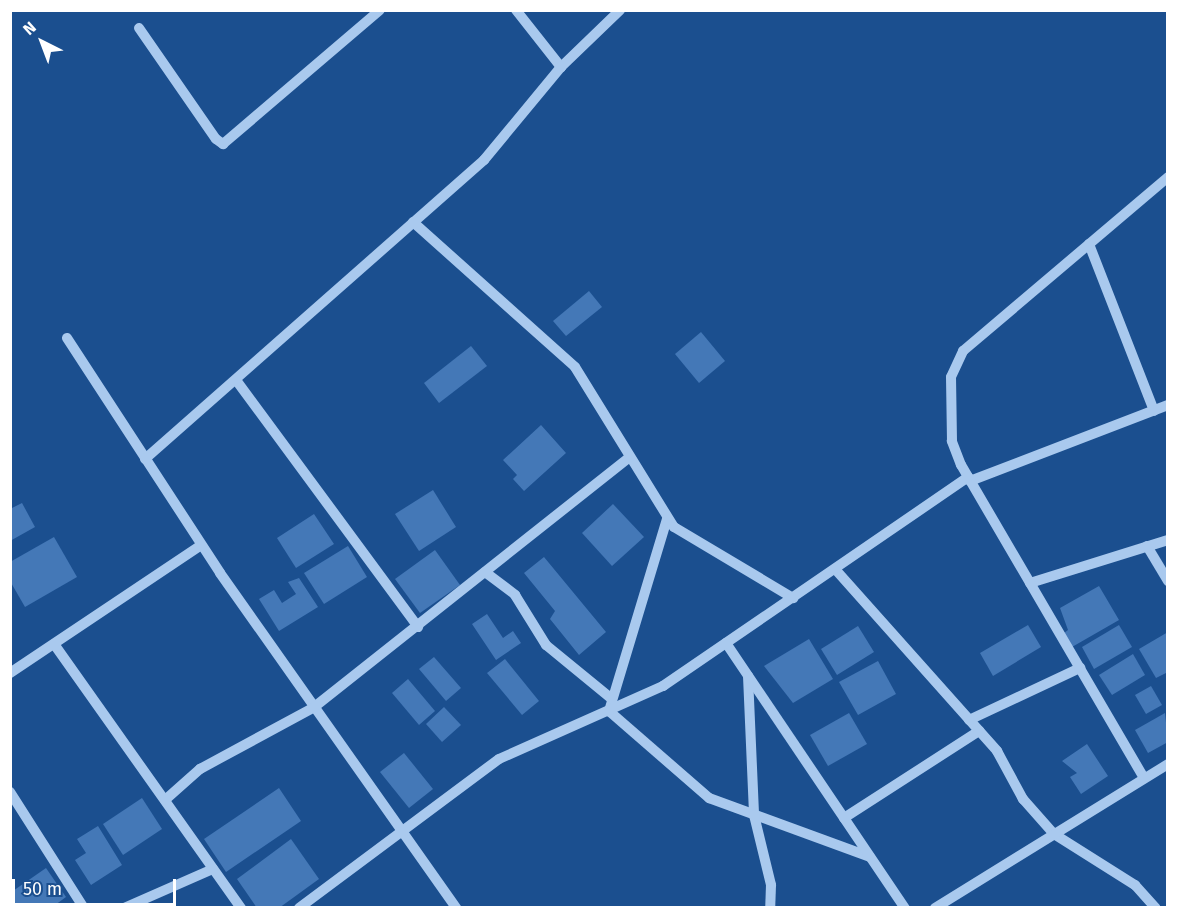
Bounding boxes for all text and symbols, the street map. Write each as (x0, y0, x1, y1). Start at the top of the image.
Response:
north arrow (12, 12, 72, 72)
text: N (19, 18, 40, 39)
scale bar (15, 867, 178, 905)
text: 50 m (23, 878, 62, 900)

